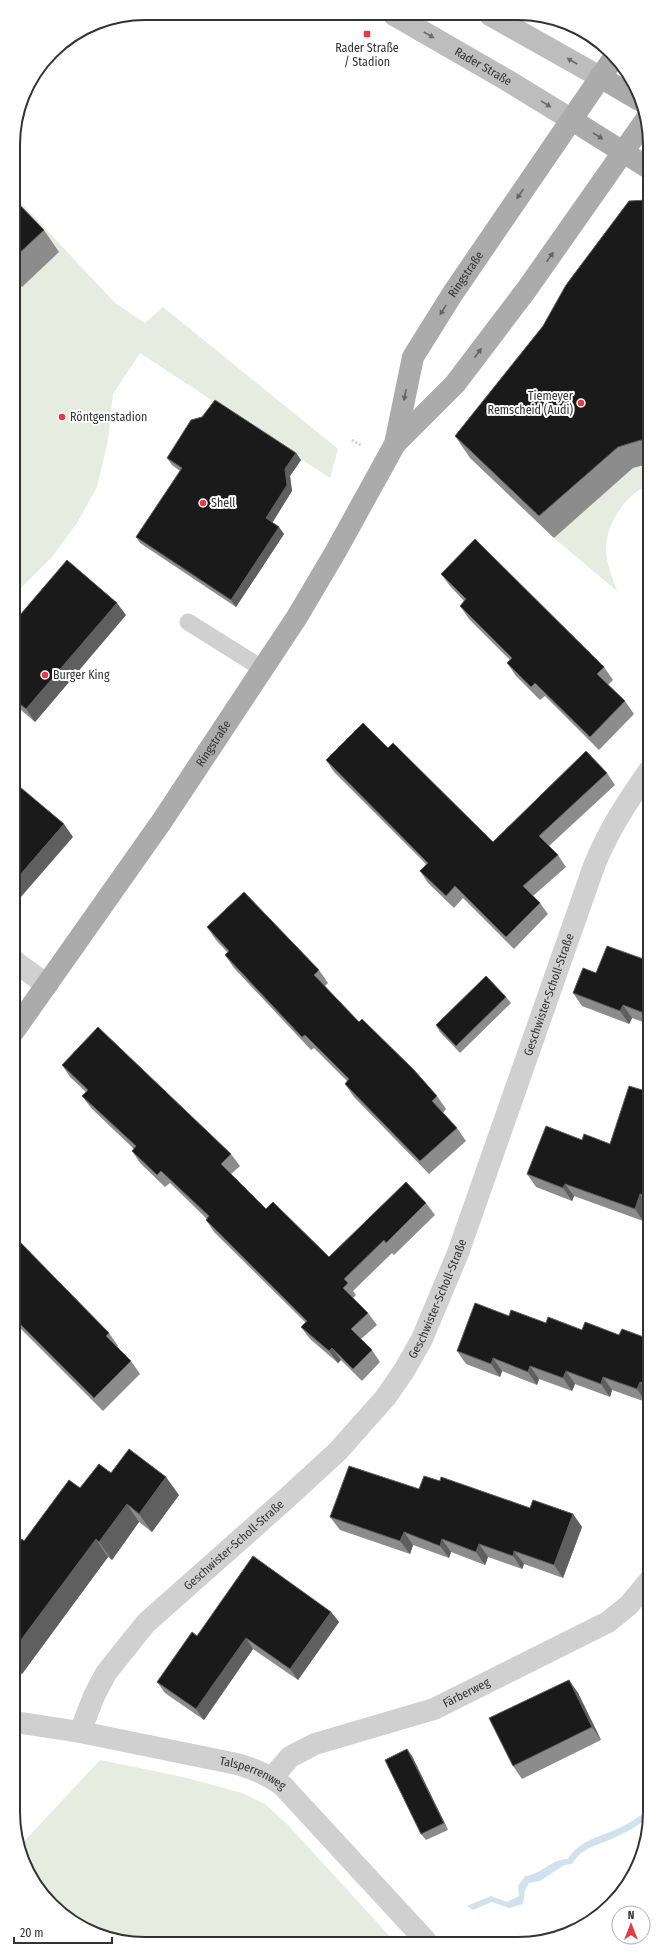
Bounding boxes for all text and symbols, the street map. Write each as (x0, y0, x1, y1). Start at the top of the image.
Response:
marker: Rader Straße / Stadion (362, 29, 372, 39)
one-way arrow (423, 31, 435, 38)
place label: Rader Straße / Stadion (335, 41, 399, 69)
street label: Rader Straße (452, 44, 514, 89)
one-way arrow (567, 58, 578, 65)
one-way arrow (540, 101, 552, 108)
one-way arrow (592, 133, 604, 140)
one-way arrow (517, 189, 524, 200)
street label: Ringstraße (445, 249, 486, 300)
one-way arrow (546, 252, 554, 263)
one-way arrow (439, 304, 447, 315)
one-way arrow (474, 348, 482, 359)
one-way arrow (402, 389, 408, 401)
place label: Tiemeyer Remscheid (Audi) (488, 389, 574, 417)
marker: Tiemeyer Remscheid (Audi) (576, 398, 586, 408)
place label: Röntgenstadion (70, 410, 147, 424)
marker: Röntgenstadion (57, 412, 67, 422)
place label: Shell (211, 496, 236, 510)
marker: Shell (198, 498, 208, 508)
place label: Burger King (53, 668, 110, 682)
marker: Burger King (40, 670, 50, 680)
street label: Ringstraße (193, 718, 234, 769)
street label: Geschwister-Scholl-Straße (521, 932, 577, 1058)
street label: Geschwister-Scholl-Straße (405, 1237, 469, 1361)
street label: Geschwister-Scholl-Straße (181, 1497, 287, 1593)
street label: Färberweg (441, 1675, 492, 1710)
street label: Talsperrenweg (218, 1754, 289, 1793)
north arrow (611, 1905, 651, 1945)
text: N (628, 1909, 634, 1922)
scale bar (14, 1919, 112, 1945)
text: 20 m (20, 1926, 44, 1940)

